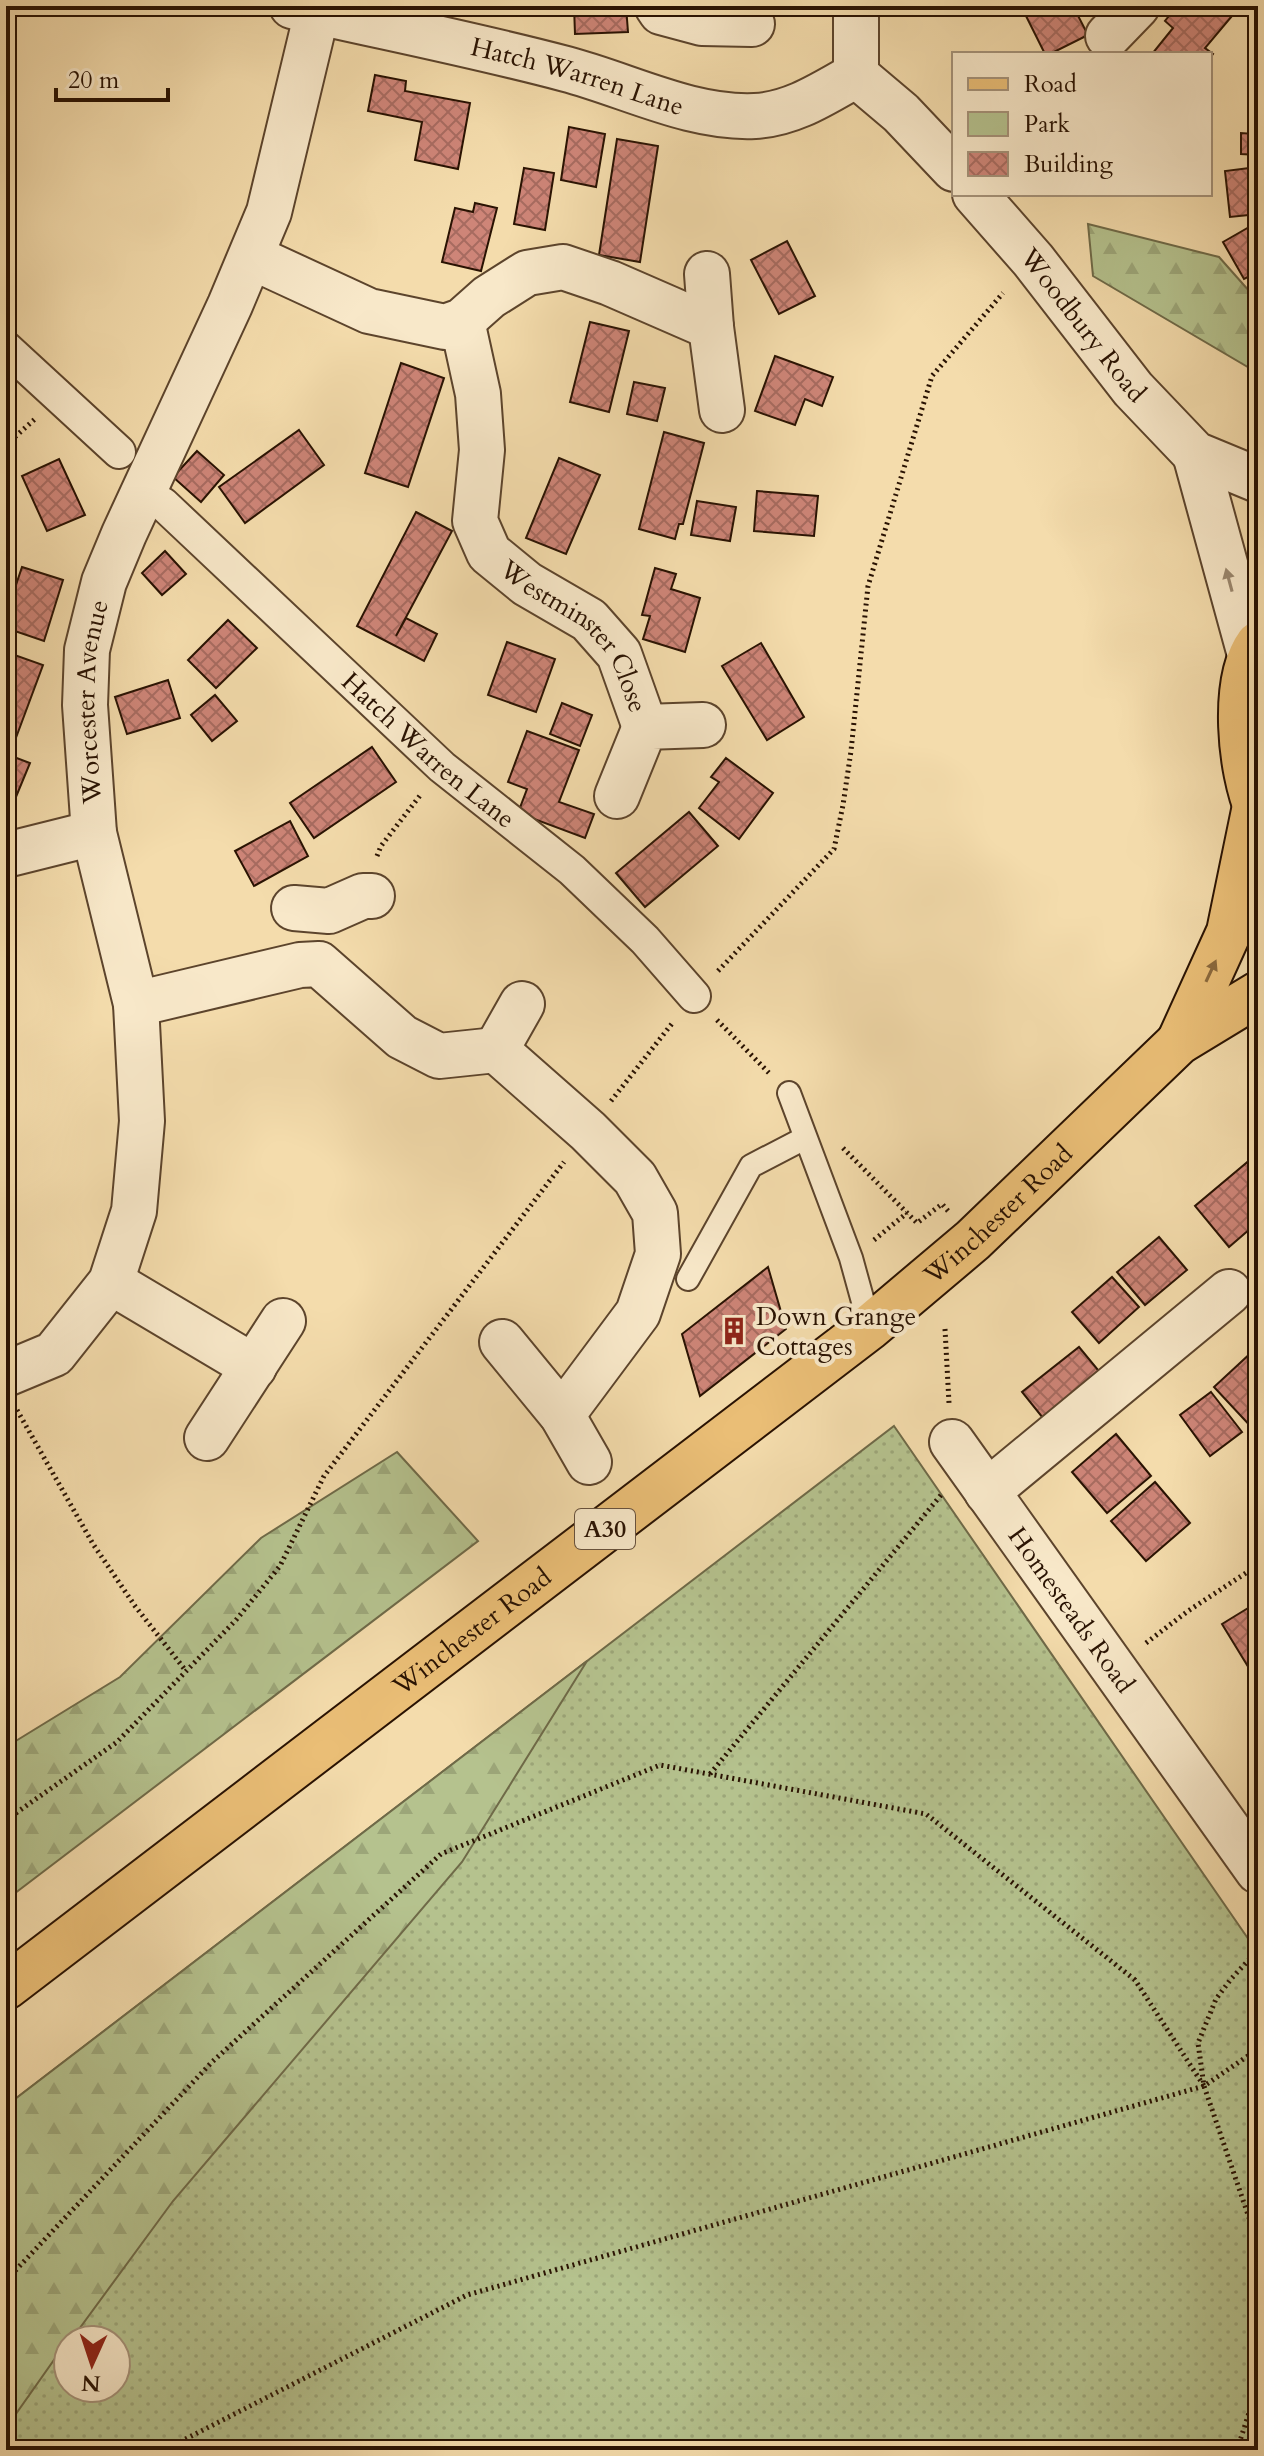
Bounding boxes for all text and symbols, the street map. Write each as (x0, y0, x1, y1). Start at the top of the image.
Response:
street label: Hatch Warren Lane (468, 29, 688, 124)
scale bar (56, 52, 168, 102)
legend (952, 52, 1212, 196)
text: 20 m (68, 64, 120, 97)
text: Road (1024, 68, 1077, 101)
text: Park (1024, 108, 1070, 141)
text: Building (1024, 148, 1114, 181)
street label: Woodbury Road (1012, 240, 1154, 410)
street label: Westminster Close (492, 551, 656, 717)
one-way arrow (1223, 567, 1235, 592)
street label: Worcester Avenue (67, 596, 116, 806)
street label: Hatch Warren Lane (334, 664, 522, 836)
one-way arrow (1204, 959, 1218, 982)
street label: Winchester Road (915, 1136, 1080, 1292)
place label: Down Grange Cottages (756, 1299, 916, 1364)
building icon: Down Grange Cottages (719, 1316, 749, 1346)
road number: A30 (575, 1509, 635, 1549)
street label: Homesteads Road (1000, 1520, 1143, 1700)
street label: Winchester Road (384, 1559, 558, 1704)
north arrow (52, 2324, 132, 2404)
text: N (81, 2367, 101, 2398)

